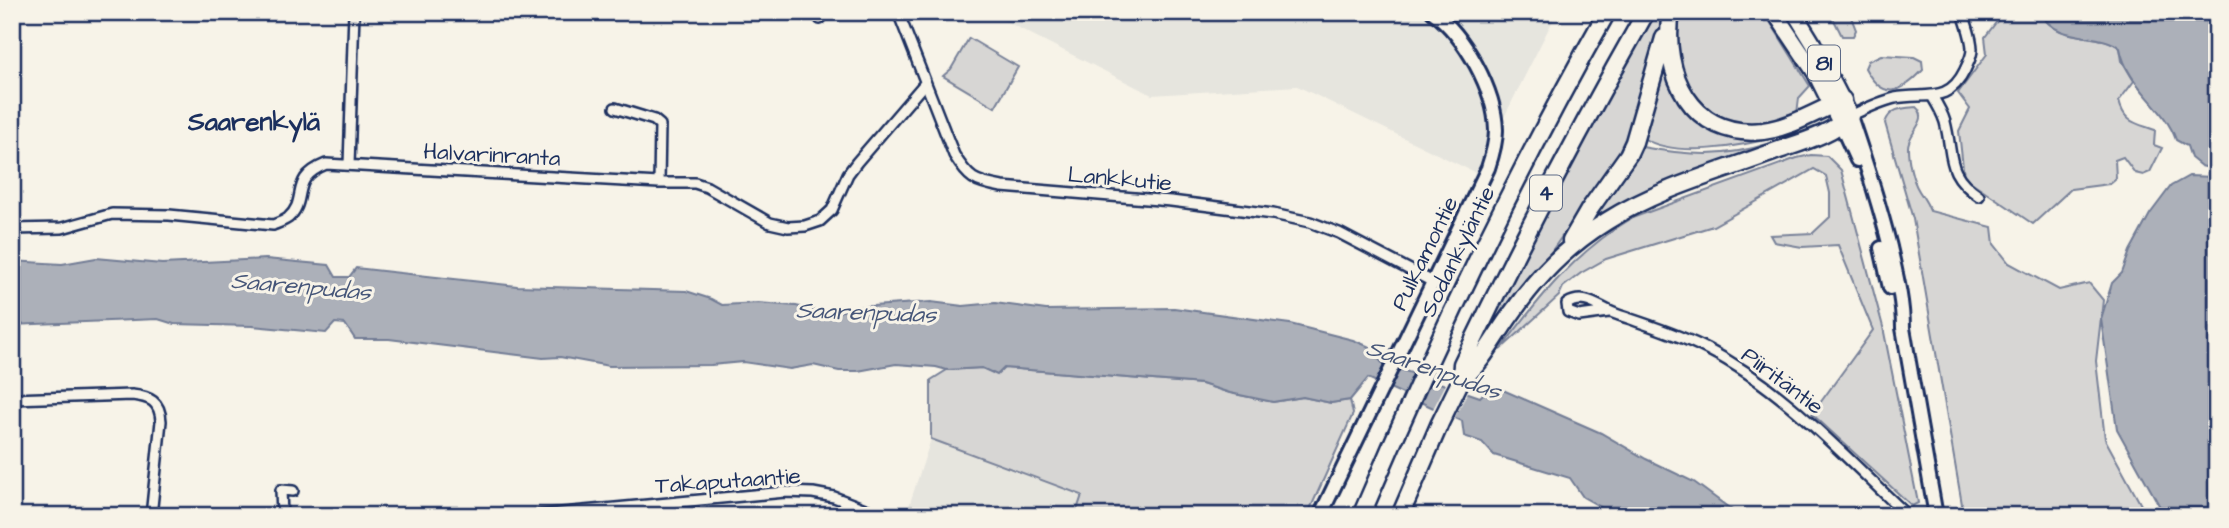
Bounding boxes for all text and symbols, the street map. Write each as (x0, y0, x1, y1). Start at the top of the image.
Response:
road number: 81 (1808, 46, 1840, 80)
district label: Saarenkylä (187, 104, 321, 143)
street label: Halvarinranta (422, 135, 562, 175)
street label: Lankkutie (1067, 159, 1173, 199)
road number: 4 (1530, 176, 1562, 210)
street label: Sodankyläntie (1412, 181, 1504, 322)
street label: Pulkamontie (1383, 191, 1466, 316)
water label: Saarenpudas (230, 264, 374, 310)
water label: Saarenpudas (795, 294, 939, 333)
water label: Saarenpudas (1362, 331, 1507, 409)
street label: Piiritäntie (1735, 339, 1830, 422)
street label: Takaputaantie (654, 460, 802, 502)

